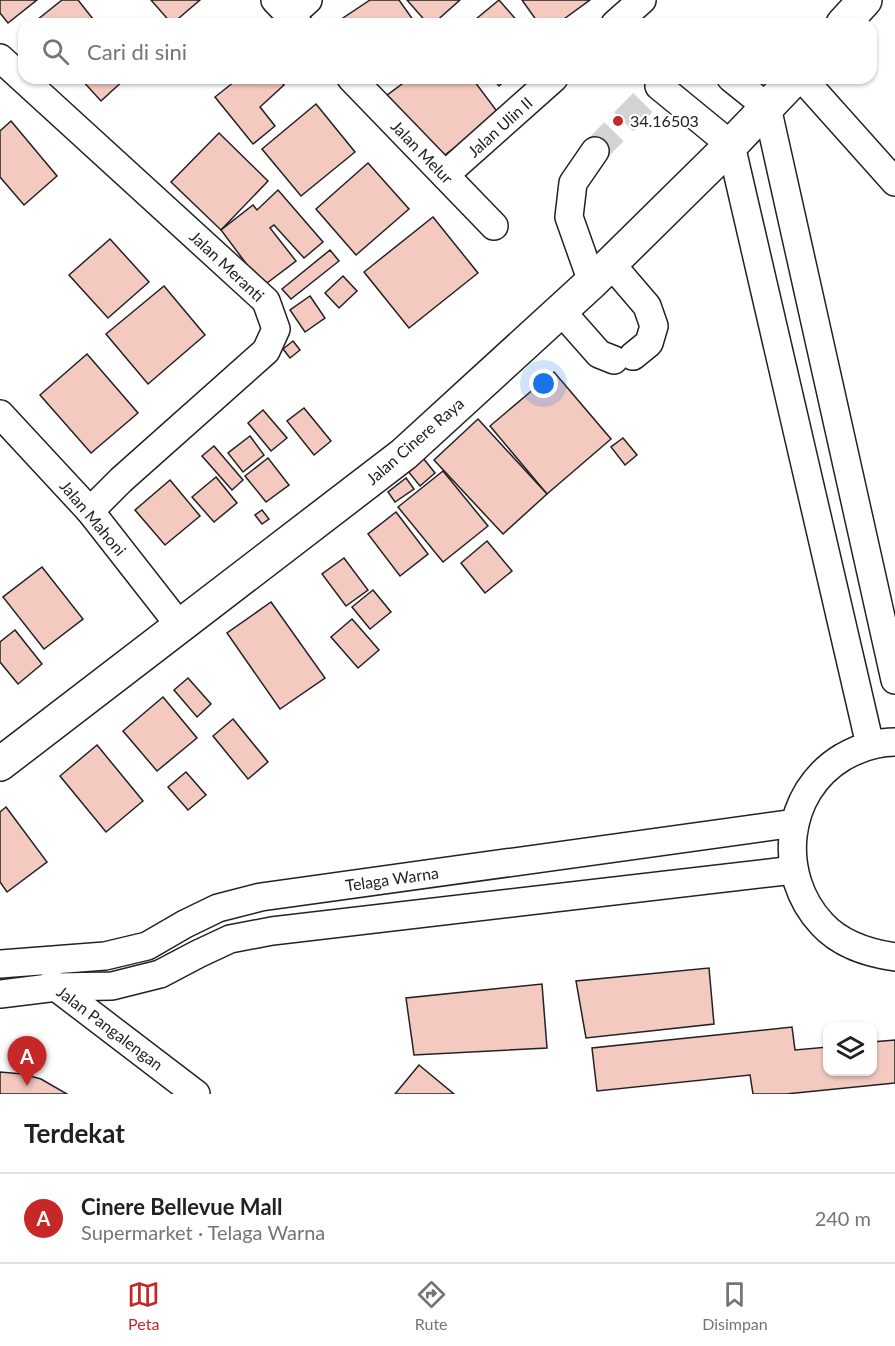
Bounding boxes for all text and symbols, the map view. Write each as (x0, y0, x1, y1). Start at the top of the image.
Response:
search box (18, 18, 877, 84)
icon: search (39, 35, 72, 68)
text: Cari di sini (87, 38, 187, 65)
street label: Jalan Ulin II (463, 93, 536, 161)
place label: 34.16503 (630, 111, 699, 130)
marker: 34.16503 (611, 114, 625, 128)
street label: Jalan Melur (387, 116, 457, 187)
street label: Jalan Meranti (186, 226, 268, 305)
your location (529, 369, 558, 398)
street label: Jalan Cinere Raya (362, 393, 467, 488)
street label: Jalan Mahoni (56, 476, 130, 559)
street label: Telaga Warna (344, 863, 440, 894)
street label: Jalan Pangalengan (53, 981, 167, 1074)
map controls (823, 1022, 877, 1076)
button: layers (823, 1022, 877, 1076)
pin: A (8, 1036, 46, 1086)
text: Terdekat (24, 1117, 125, 1149)
text: Cinere Bellevue Mall (81, 1193, 282, 1220)
text: A (37, 1206, 50, 1230)
text: 240 m (815, 1206, 871, 1230)
text: Supermarket · Telaga Warna (81, 1220, 325, 1244)
tab: Peta (127, 1278, 160, 1333)
tab: Rute (415, 1278, 448, 1333)
tab: Disimpan (702, 1278, 768, 1333)

